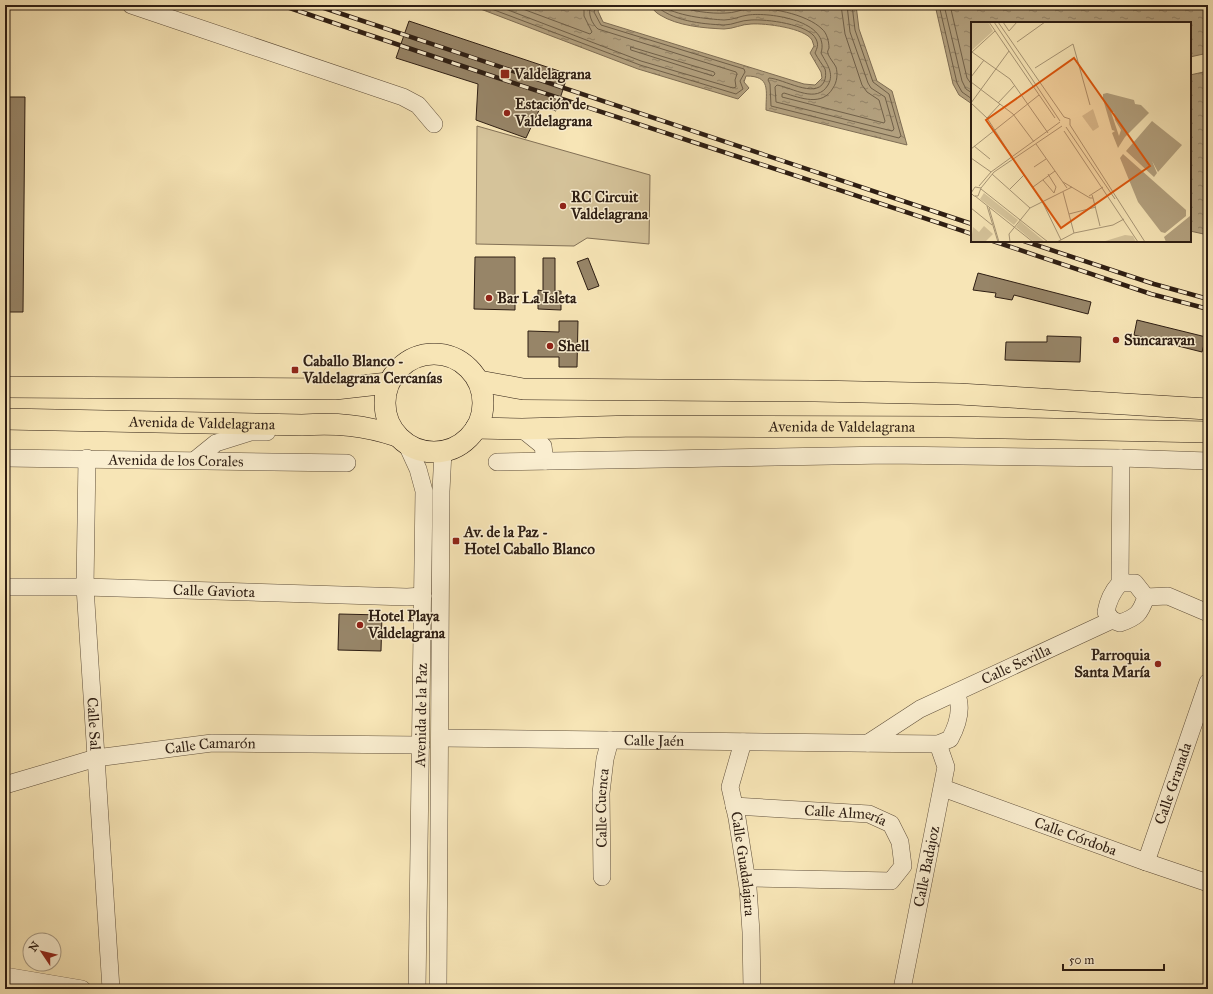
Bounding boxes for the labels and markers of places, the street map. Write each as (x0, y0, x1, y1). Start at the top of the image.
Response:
place label: Valdelagrana (513, 65, 592, 84)
marker: Valdelagrana (499, 68, 511, 80)
place label: Estación de Valdelagrana (514, 95, 593, 131)
marker: Estación de Valdelagrana (502, 108, 512, 118)
place label: RC Circuit Valdelagrana (570, 188, 649, 224)
marker: RC Circuit Valdelagrana (558, 201, 568, 211)
place label: Bar La Isleta (497, 289, 577, 307)
marker: Bar La Isleta (484, 293, 494, 303)
place label: Suncaravan (1124, 331, 1196, 349)
marker: Suncaravan (1111, 335, 1121, 345)
place label: Shell (558, 337, 590, 355)
marker: Shell (545, 341, 555, 351)
place label: Caballo Blanco - Valdelagrana Cercanías (302, 352, 443, 388)
marker: Caballo Blanco - Valdelagrana Cercanías (290, 365, 300, 375)
place label: Av. de la Paz - Hotel Caballo Blanco (463, 523, 595, 558)
marker: Av. de la Paz - Hotel Caballo Blanco (451, 536, 461, 546)
place label: Hotel Playa Valdelagrana (367, 607, 446, 643)
marker: Hotel Playa Valdelagrana (355, 620, 365, 630)
place label: Parroquia Santa María (1074, 646, 1151, 681)
marker: Parroquia Santa María (1153, 659, 1163, 669)

